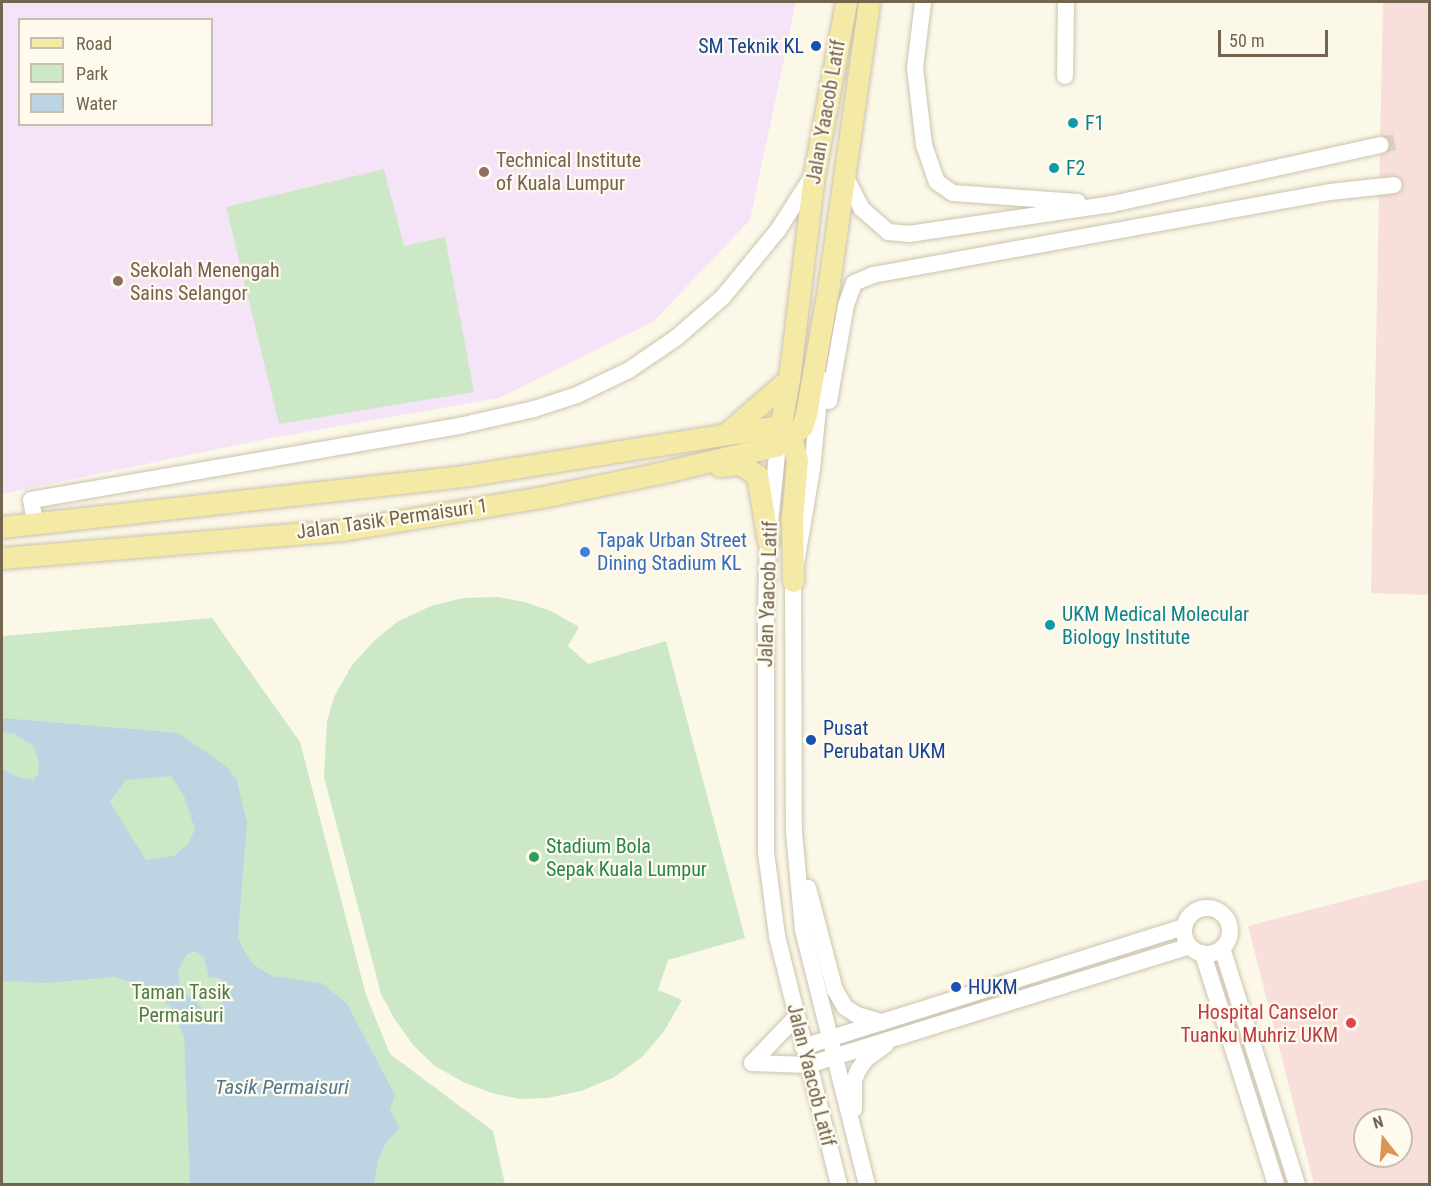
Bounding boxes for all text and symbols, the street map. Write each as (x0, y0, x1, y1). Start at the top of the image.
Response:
legend (18, 18, 213, 126)
scale bar (1221, 18, 1330, 56)
text: 50 m (1229, 30, 1264, 51)
text: Road (76, 33, 112, 54)
place label: SM Teknik KL (698, 34, 804, 58)
street label: Jalan Yaacob Latif (801, 38, 851, 186)
marker: SM Teknik KL (809, 39, 823, 53)
text: Park (76, 63, 108, 84)
text: Water (76, 93, 117, 114)
place label: F1 (1085, 111, 1104, 135)
marker: F1 (1066, 116, 1080, 130)
place label: Technical Institute of Kuala Lumpur (496, 148, 641, 195)
place label: F2 (1066, 156, 1085, 180)
marker: F2 (1047, 161, 1061, 175)
marker: Technical Institute of Kuala Lumpur (477, 165, 491, 179)
place label: Sekolah Menengah Sains Selangor (130, 258, 280, 305)
marker: Sekolah Menengah Sains Selangor (111, 274, 125, 288)
street label: Jalan Tasik Permaisuri 1 (295, 494, 489, 544)
street label: Jalan Yaacob Latif (753, 520, 783, 668)
place label: Tapak Urban Street Dining Stadium KL (597, 528, 747, 575)
marker: Tapak Urban Street Dining Stadium KL (578, 545, 592, 559)
place label: UKM Medical Molecular Biology Institute (1062, 602, 1249, 649)
marker: UKM Medical Molecular Biology Institute (1043, 618, 1057, 632)
place label: Pusat Perubatan UKM (823, 716, 946, 763)
marker: Pusat Perubatan UKM (804, 733, 818, 747)
place label: Stadium Bola Sepak Kuala Lumpur (546, 834, 707, 881)
marker: Stadium Bola Sepak Kuala Lumpur (527, 850, 541, 864)
place label: HUKM (968, 975, 1018, 999)
marker: HUKM (949, 980, 963, 994)
park label: Taman Tasik Permaisuri (131, 981, 231, 1028)
place label: Hospital Canselor Tuanku Muhriz UKM (1181, 1000, 1338, 1047)
street label: Jalan Yaacob Latif (782, 1001, 840, 1149)
marker: Hospital Canselor Tuanku Muhriz UKM (1342, 1014, 1360, 1032)
water label: Tasik Permaisuri (215, 1074, 349, 1100)
north arrow (1353, 1108, 1413, 1168)
text: N (1371, 1112, 1386, 1133)

